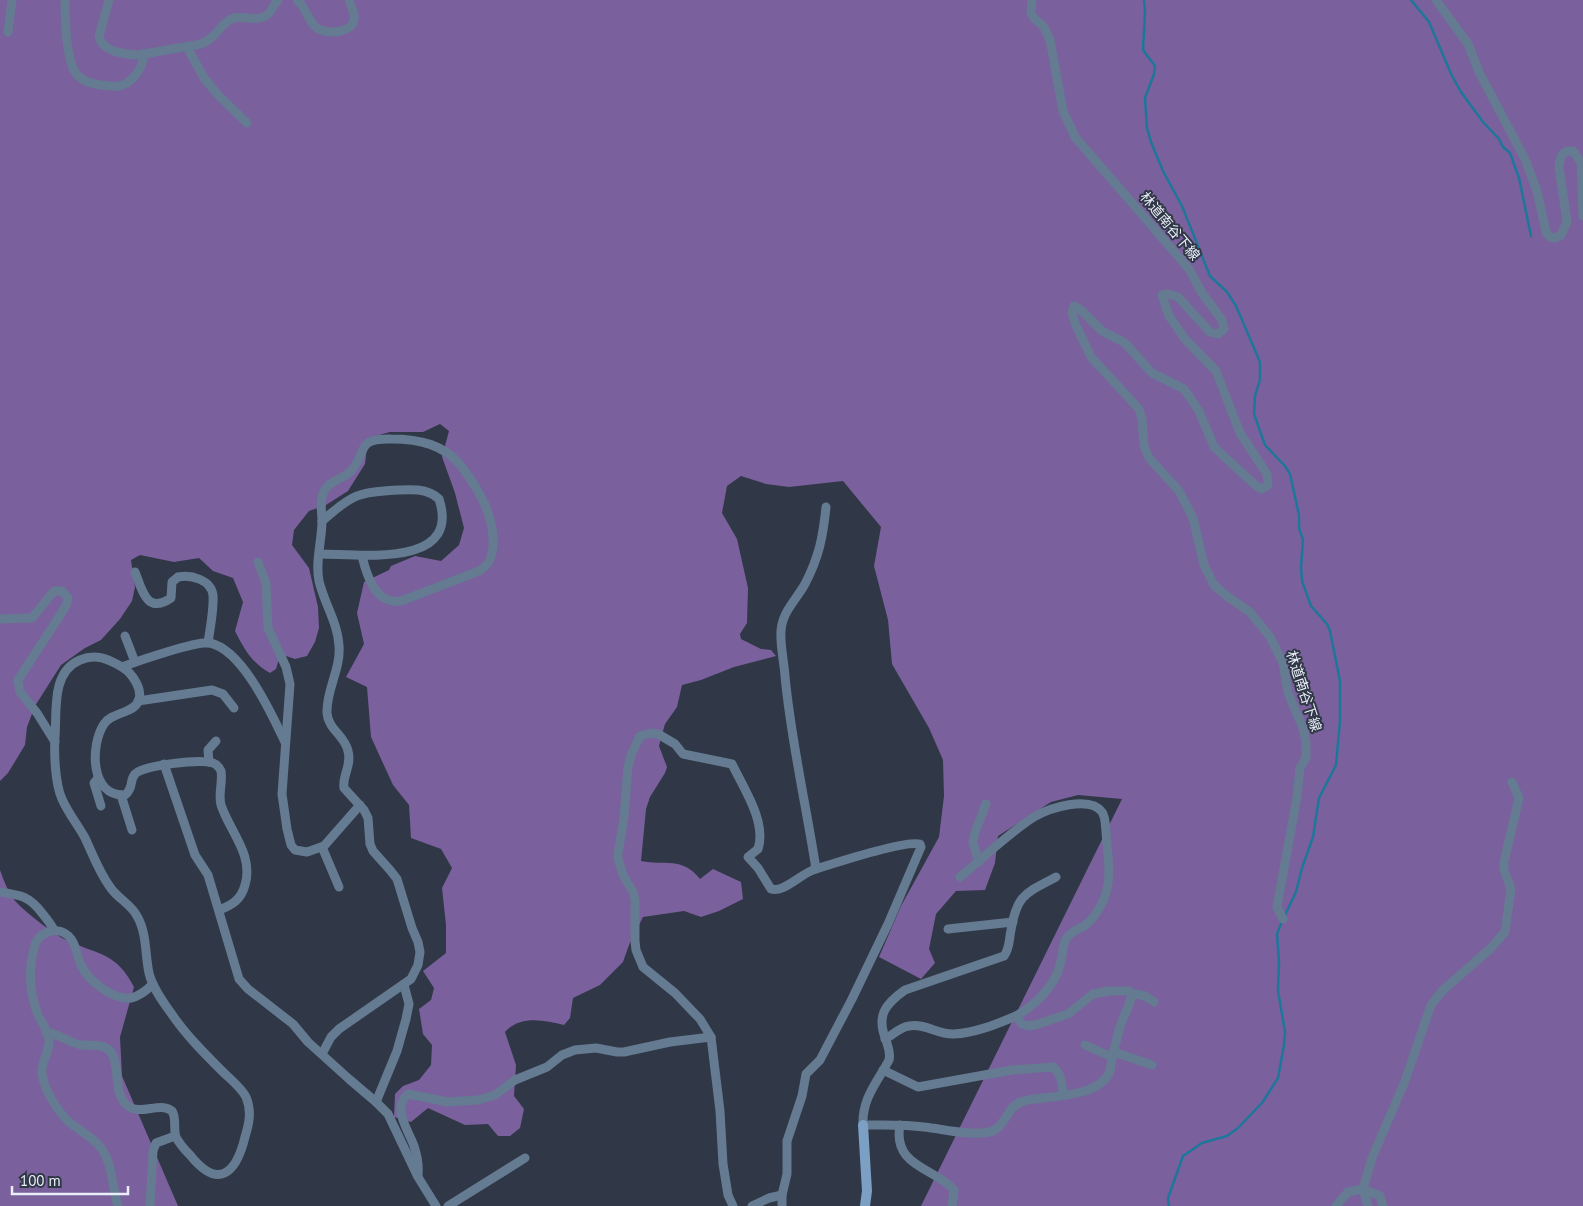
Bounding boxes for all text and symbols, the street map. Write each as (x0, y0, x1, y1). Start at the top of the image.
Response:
street label: 林道南谷下線 (1136, 188, 1204, 264)
street label: 林道南谷下線 (1282, 648, 1326, 734)
scale bar (12, 1164, 129, 1196)
text: 100 m (20, 1171, 61, 1190)

